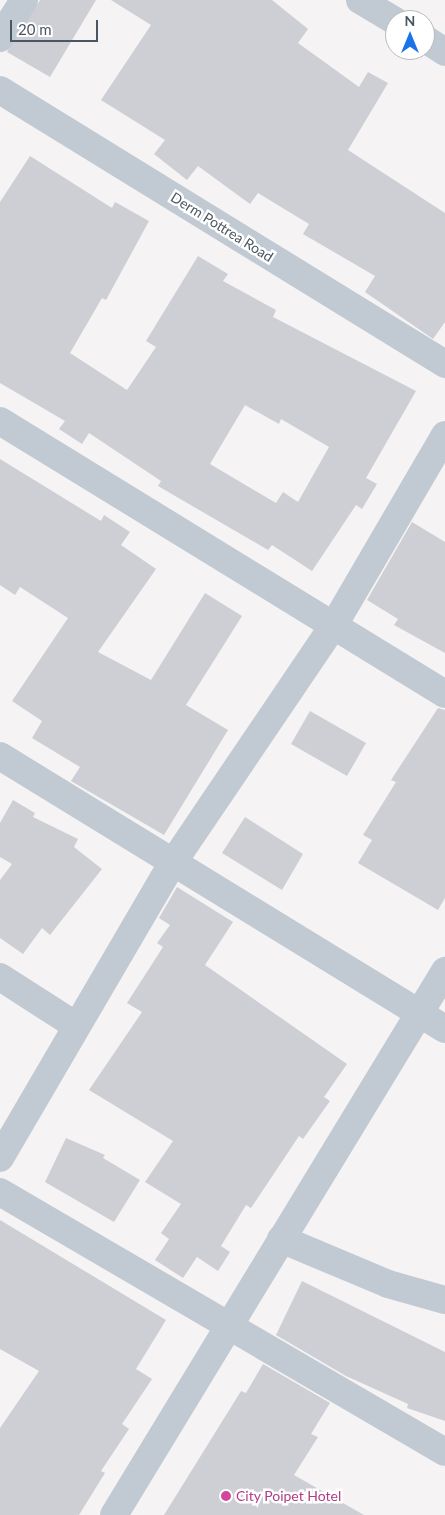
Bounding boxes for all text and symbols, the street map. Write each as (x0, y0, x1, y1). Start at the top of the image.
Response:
scale bar (12, 10, 100, 42)
north arrow (385, 10, 435, 60)
text: N (405, 12, 415, 29)
text: 20 m (18, 20, 52, 38)
street label: Derm Pottrea Road (168, 189, 276, 265)
place label: City Poipet Hotel (236, 1488, 342, 1504)
marker: City Poipet Hotel (220, 1490, 232, 1502)

